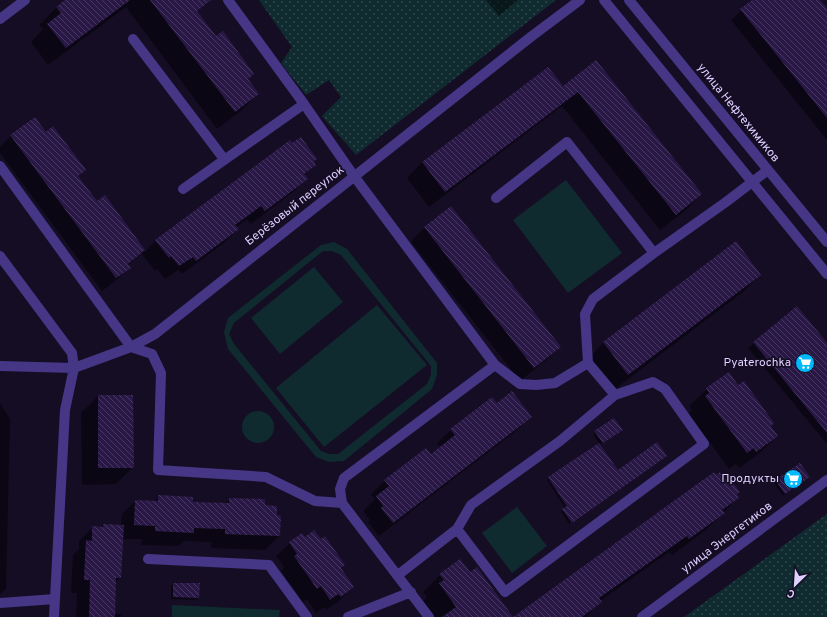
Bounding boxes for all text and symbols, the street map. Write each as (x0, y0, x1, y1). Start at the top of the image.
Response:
street label: улица Нефтехимиков (693, 60, 783, 166)
street label: Берёзовый переулок (242, 162, 348, 250)
supermarket icon: Pyaterochka (794, 352, 816, 374)
place label: Pyaterochka (723, 355, 791, 371)
supermarket icon: Продукты (782, 468, 804, 490)
place label: Продукты (721, 471, 779, 487)
street label: улица Энергетиков (678, 499, 776, 577)
north arrow (775, 565, 815, 605)
text: С (785, 585, 797, 601)

